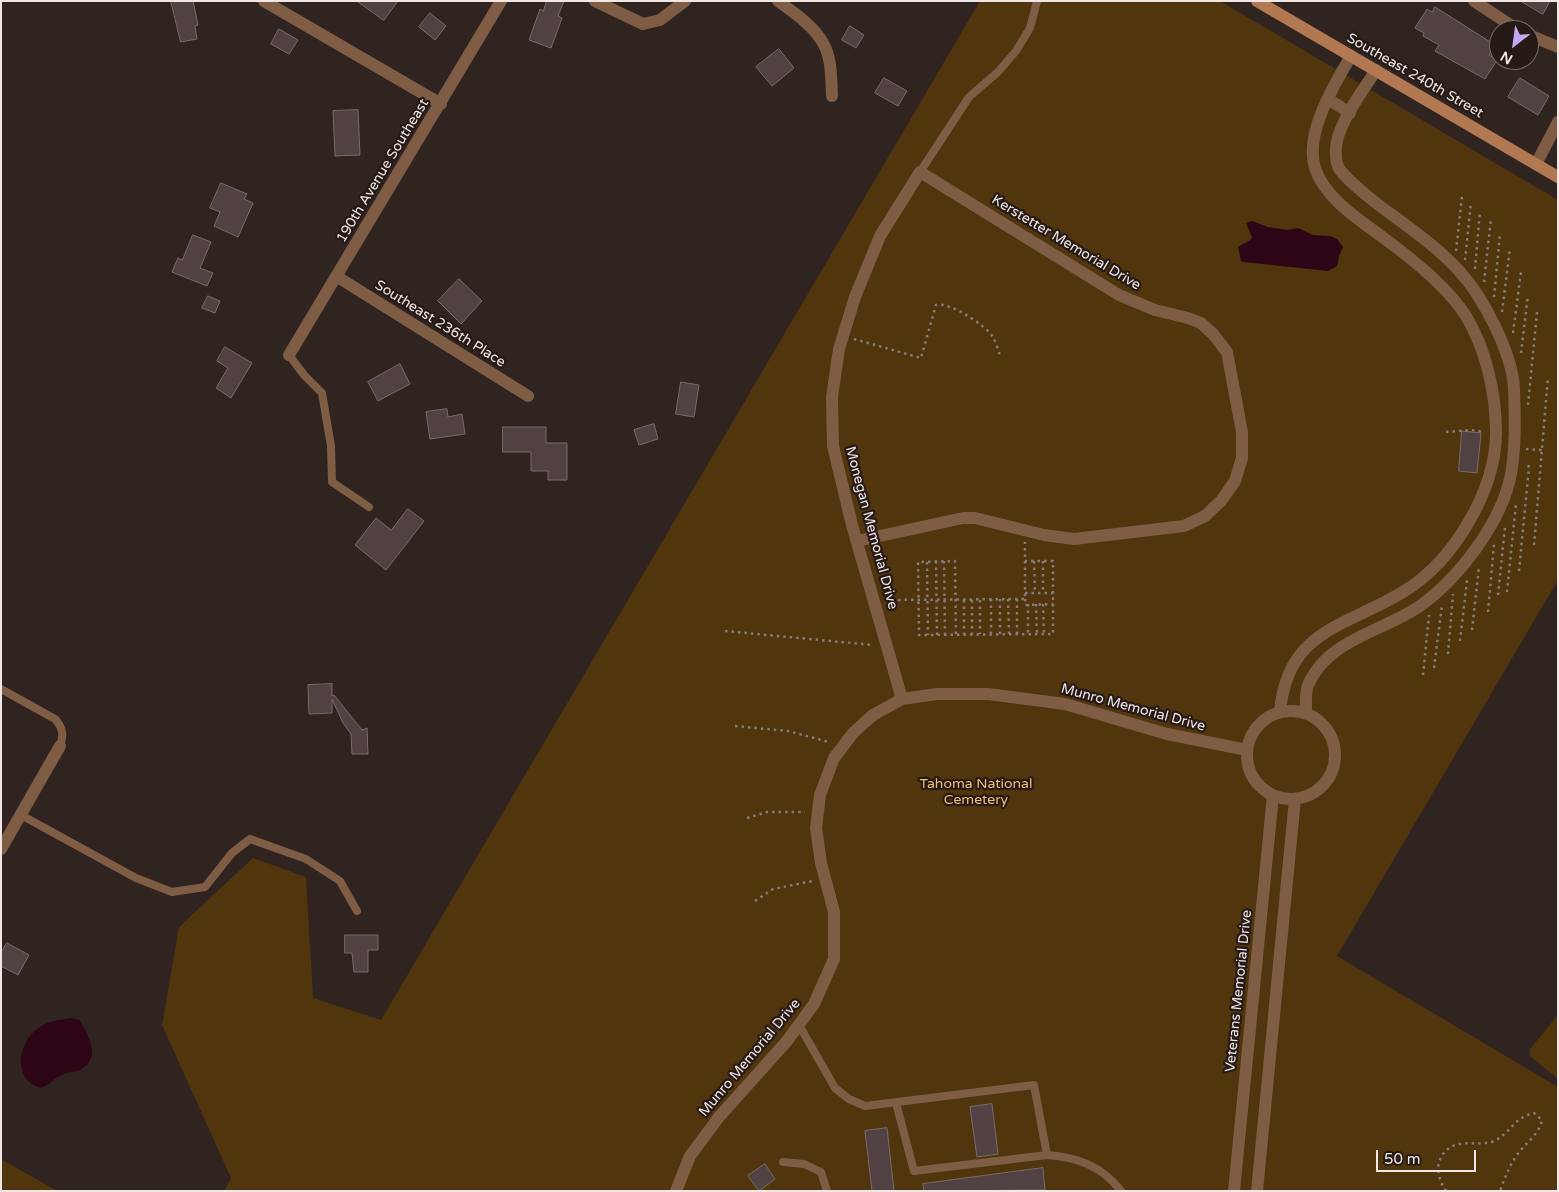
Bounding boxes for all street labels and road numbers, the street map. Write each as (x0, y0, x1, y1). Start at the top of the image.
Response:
street label: Southeast 240th Street (1344, 30, 1486, 122)
street label: 190th Avenue Southeast (333, 96, 433, 246)
street label: Kerstetter Memorial Drive (988, 192, 1144, 294)
street label: Southeast 236th Place (372, 277, 508, 371)
street label: Monegan Memorial Drive (841, 445, 901, 611)
street label: Munro Memorial Drive (1059, 681, 1207, 735)
street label: Veterans Memorial Drive (1222, 909, 1256, 1073)
street label: Munro Memorial Drive (696, 996, 804, 1120)

